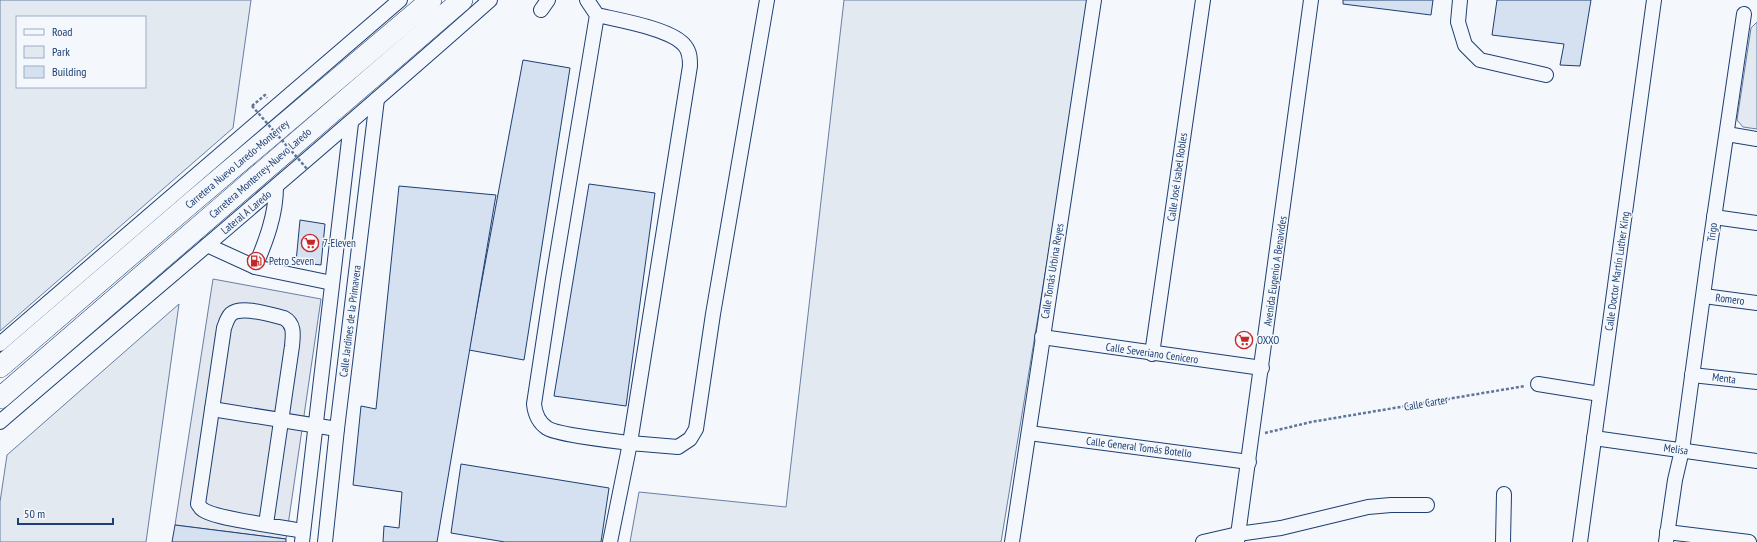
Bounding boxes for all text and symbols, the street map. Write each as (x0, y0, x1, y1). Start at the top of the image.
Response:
legend (16, 16, 146, 88)
text: Road (52, 24, 72, 39)
text: Park (52, 44, 70, 59)
text: Building (52, 64, 87, 79)
street label: Carretera Nuevo Laredo-Monterrey (182, 116, 292, 212)
street label: Carretera Monterrey-Nuevo Laredo (206, 125, 314, 221)
street label: Calle José Isabel Robles (1164, 131, 1190, 222)
street label: Lateral A Laredo (218, 187, 274, 237)
street label: Calle Doctor Martín Luther King (1602, 210, 1632, 332)
street label: Avenida Eugenio A Benavides (1260, 215, 1290, 327)
street label: Trigo (1704, 221, 1720, 242)
street label: Calle Tomás Urbina Reyes (1038, 222, 1066, 320)
supermarket icon: 7-Eleven (300, 233, 320, 253)
place label: 7-Eleven (323, 236, 356, 250)
fuel station icon: Petro Seven (246, 251, 266, 271)
place label: Petro Seven (269, 254, 314, 268)
street label: Calle Jardines de la Primavera (336, 264, 364, 378)
street label: Romero (1715, 290, 1746, 308)
supermarket icon: OXXO (1234, 330, 1254, 350)
place label: OXXO (1257, 333, 1279, 347)
street label: Calle Severiano Cenicero (1105, 340, 1199, 366)
street label: Menta (1711, 370, 1737, 386)
street label: Calle Carter (1403, 392, 1449, 414)
street label: Calle General Tomás Botello (1085, 434, 1193, 460)
street label: Melisa (1663, 440, 1689, 458)
scale bar (18, 500, 113, 526)
text: 50 m (24, 506, 45, 521)

